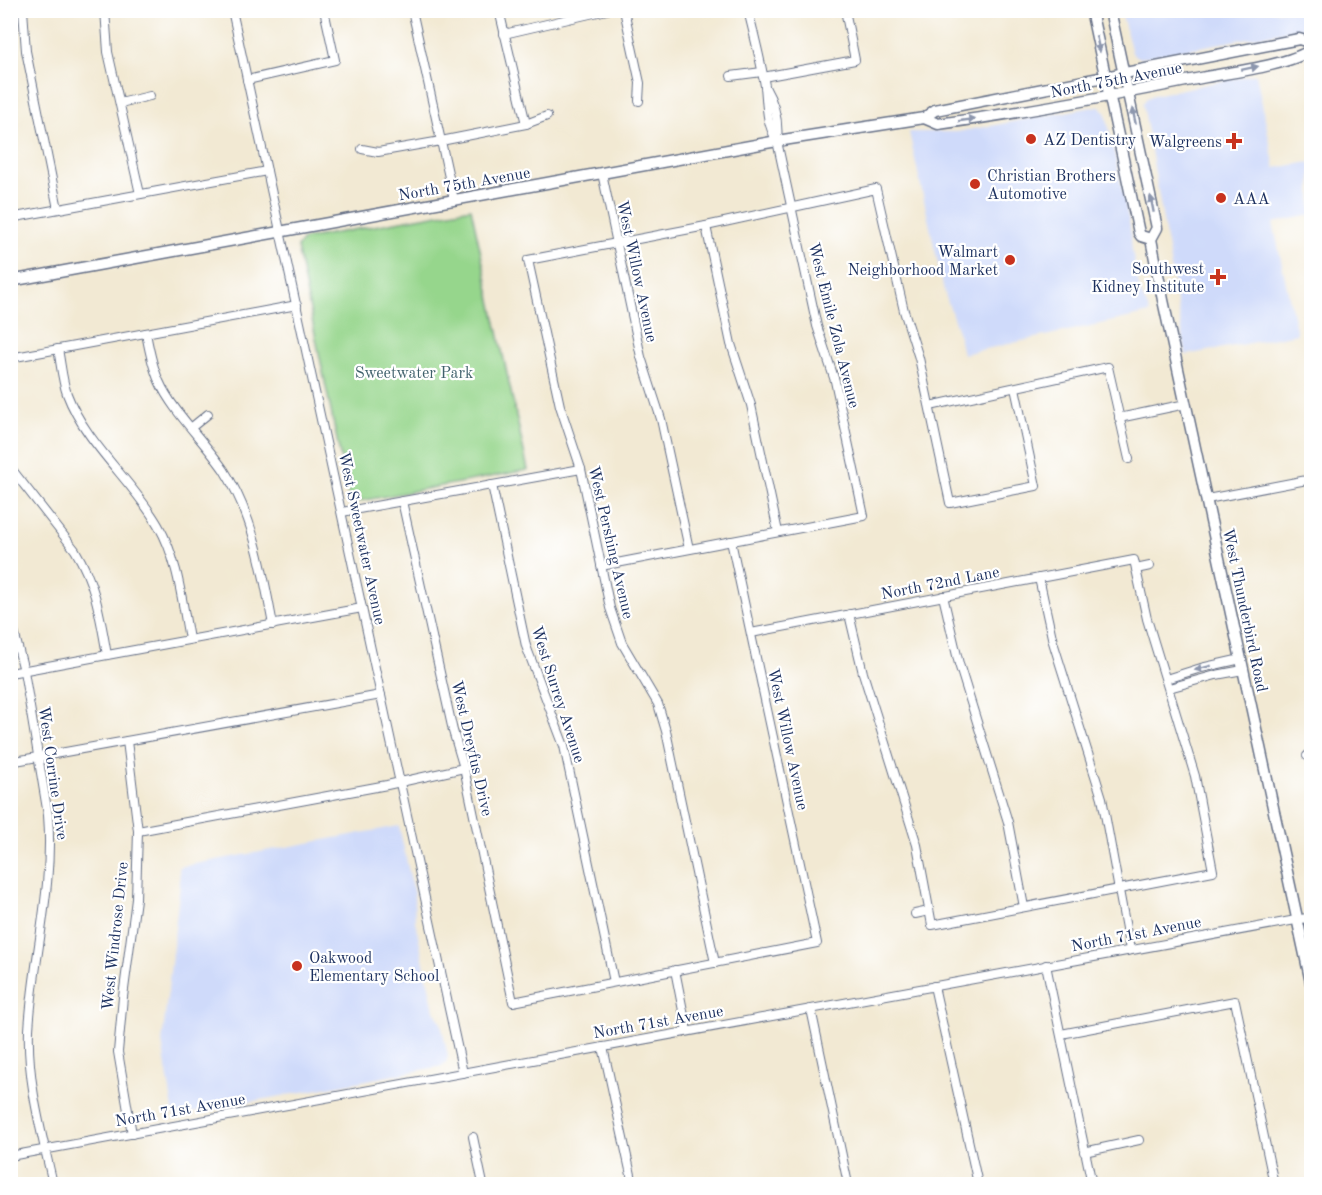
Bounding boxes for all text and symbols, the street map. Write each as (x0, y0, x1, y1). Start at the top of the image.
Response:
one-way arrow (1094, 35, 1104, 53)
street label: North 75th Avenue (1049, 60, 1184, 102)
one-way arrow (1241, 63, 1260, 73)
one-way arrow (1129, 106, 1138, 125)
one-way arrow (958, 116, 977, 125)
marker: AZ Dentistry (1024, 132, 1038, 146)
place label: AZ Dentistry (1043, 133, 1137, 149)
marker: Walgreens (1227, 134, 1241, 148)
place label: Walgreens (1148, 135, 1222, 151)
street label: North 75th Avenue (397, 165, 532, 204)
place label: Christian Brothers Automotive (987, 169, 1116, 203)
marker: Christian Brothers Automotive (968, 177, 982, 191)
marker: AAA (1214, 191, 1228, 205)
place label: AAA (1233, 192, 1270, 208)
one-way arrow (1147, 194, 1156, 213)
street label: West Willow Avenue (613, 199, 659, 344)
street label: West Emile Zola Avenue (805, 241, 861, 410)
place label: Walmart Neighborhood Market (847, 245, 998, 279)
marker: Walmart Neighborhood Market (1003, 253, 1017, 267)
place label: Southwest Kidney Institute (1091, 262, 1204, 296)
marker: Southwest Kidney Institute (1209, 268, 1227, 286)
park label: Sweetwater Park (355, 366, 473, 382)
street label: West Sweetwater Avenue (335, 450, 387, 626)
street label: West Pershing Avenue (585, 464, 635, 620)
street label: West Thunderbird Road (1219, 527, 1269, 694)
street label: North 72nd Lane (880, 565, 1001, 603)
street label: West Surrey Avenue (527, 624, 587, 765)
one-way arrow (1194, 663, 1212, 673)
street label: West Willow Avenue (764, 667, 810, 812)
street label: West Dreyfus Drive (448, 679, 494, 818)
street label: West Corrine Drive (35, 705, 69, 841)
street label: West Windrose Drive (100, 861, 132, 1011)
street label: North 71st Avenue (1070, 915, 1203, 955)
place label: Oakwood Elementary School (309, 951, 439, 985)
marker: Oakwood Elementary School (290, 959, 304, 973)
street label: North 71st Avenue (592, 1004, 725, 1042)
street label: North 71st Avenue (114, 1092, 247, 1130)

